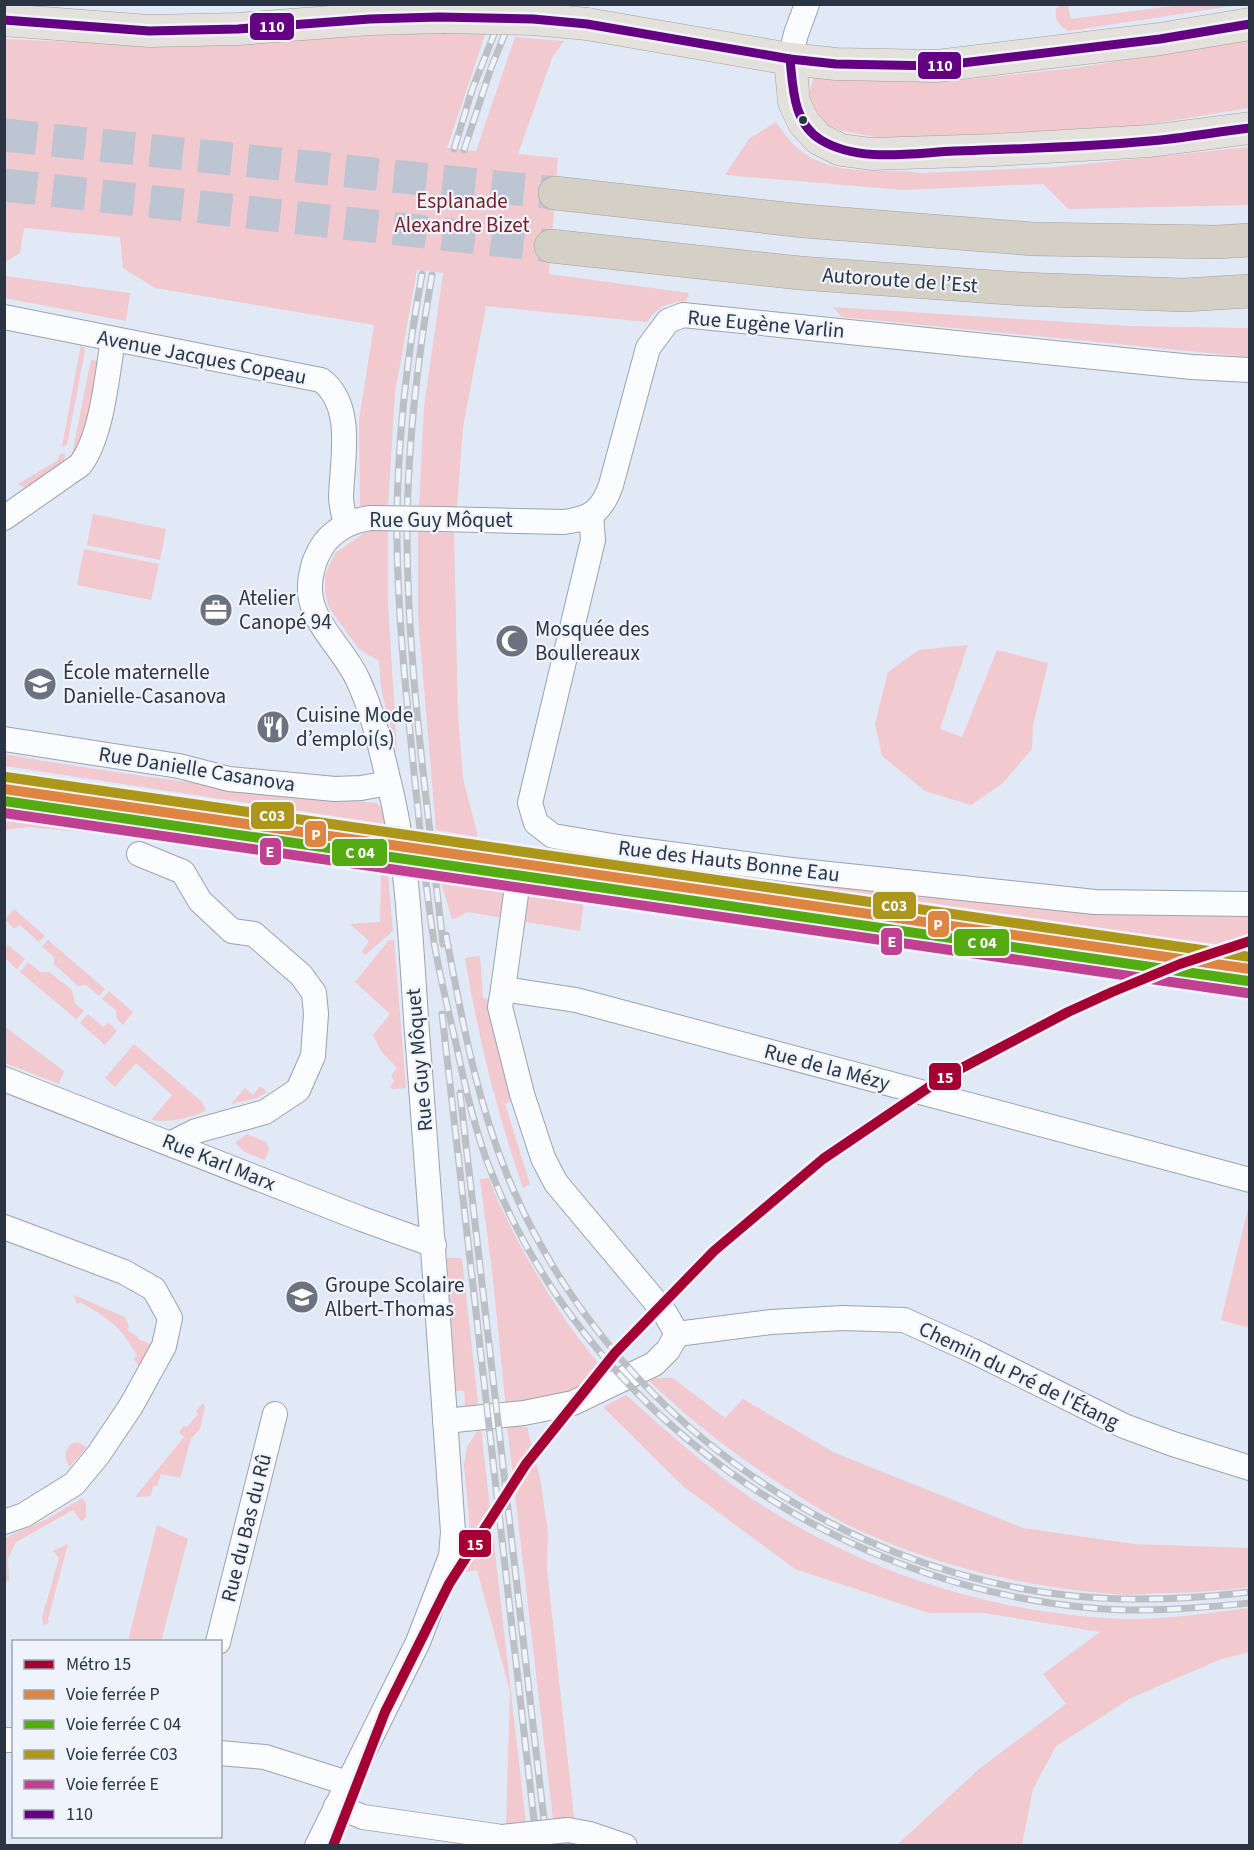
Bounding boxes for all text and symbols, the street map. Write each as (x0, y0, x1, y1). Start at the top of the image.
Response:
line badge: 110 (249, 12, 295, 41)
text: 110 (259, 16, 285, 38)
line badge: 110 (917, 51, 962, 80)
text: 110 (927, 55, 953, 77)
unlabelled marker (797, 114, 809, 126)
park label: Esplanade Alexandre Bizet (394, 186, 530, 240)
street label: Autoroute de l’Est (821, 260, 979, 300)
street label: Rue Eugène Varlin (686, 302, 846, 346)
street label: Avenue Jacques Copeau (95, 322, 309, 392)
street label: Rue Guy Môquet (369, 505, 513, 535)
place label: Atelier Canopé 94 (239, 583, 332, 637)
office icon: Atelier Canopé 94 (198, 592, 234, 628)
place label: Mosquée des Boullereaux (535, 614, 650, 668)
mosque icon: Mosquée des Boullereaux (494, 623, 530, 659)
place label: École maternelle Danielle-Casanova (63, 657, 226, 711)
school or university icon: École maternelle Danielle-Casanova (22, 666, 58, 702)
place label: Cuisine Mode d’emploi(s) (296, 700, 413, 754)
restaurant icon: Cuisine Mode d’emploi(s) (255, 709, 291, 745)
street label: Rue Danielle Casanova (97, 739, 297, 799)
line badge: C03 (250, 801, 295, 830)
text: C03 (259, 805, 285, 827)
line badge: P (304, 820, 327, 848)
text: P (311, 824, 321, 846)
street label: Rue des Hauts Bonne Eau (616, 833, 842, 889)
line badge: E (259, 837, 282, 866)
line badge: C 04 (331, 838, 388, 867)
text: E (266, 841, 274, 863)
text: C 04 (345, 842, 375, 864)
line badge: C03 (872, 891, 917, 920)
text: C03 (881, 895, 907, 917)
line badge: P (927, 910, 950, 938)
text: P (933, 914, 943, 936)
line badge: E (880, 927, 903, 956)
line badge: C 04 (953, 928, 1010, 957)
text: E (888, 931, 896, 953)
text: C 04 (967, 932, 997, 954)
street label: Rue Guy Môquet (398, 987, 440, 1133)
street label: Rue de la Mézy (761, 1036, 893, 1098)
line badge: 15 (928, 1062, 962, 1091)
text: 15 (937, 1067, 953, 1089)
street label: Rue Karl Marx (158, 1126, 281, 1199)
place label: Groupe Scolaire Albert-Thomas (325, 1270, 464, 1324)
school or university icon: Groupe Scolaire Albert-Thomas (284, 1279, 320, 1315)
street label: Chemin du Pré de l'Étang (914, 1313, 1125, 1437)
street label: Rue du Bas du Rû (213, 1451, 279, 1605)
line badge: 15 (458, 1529, 492, 1558)
text: 15 (467, 1534, 483, 1556)
legend (12, 1640, 222, 1838)
text: Métro 15 (66, 1652, 131, 1677)
text: Voie ferrée P (66, 1682, 160, 1707)
text: Voie ferrée C 04 (66, 1712, 181, 1737)
text: Voie ferrée C03 (66, 1742, 178, 1767)
text: Voie ferrée E (66, 1772, 159, 1797)
text: 110 (66, 1802, 93, 1827)

